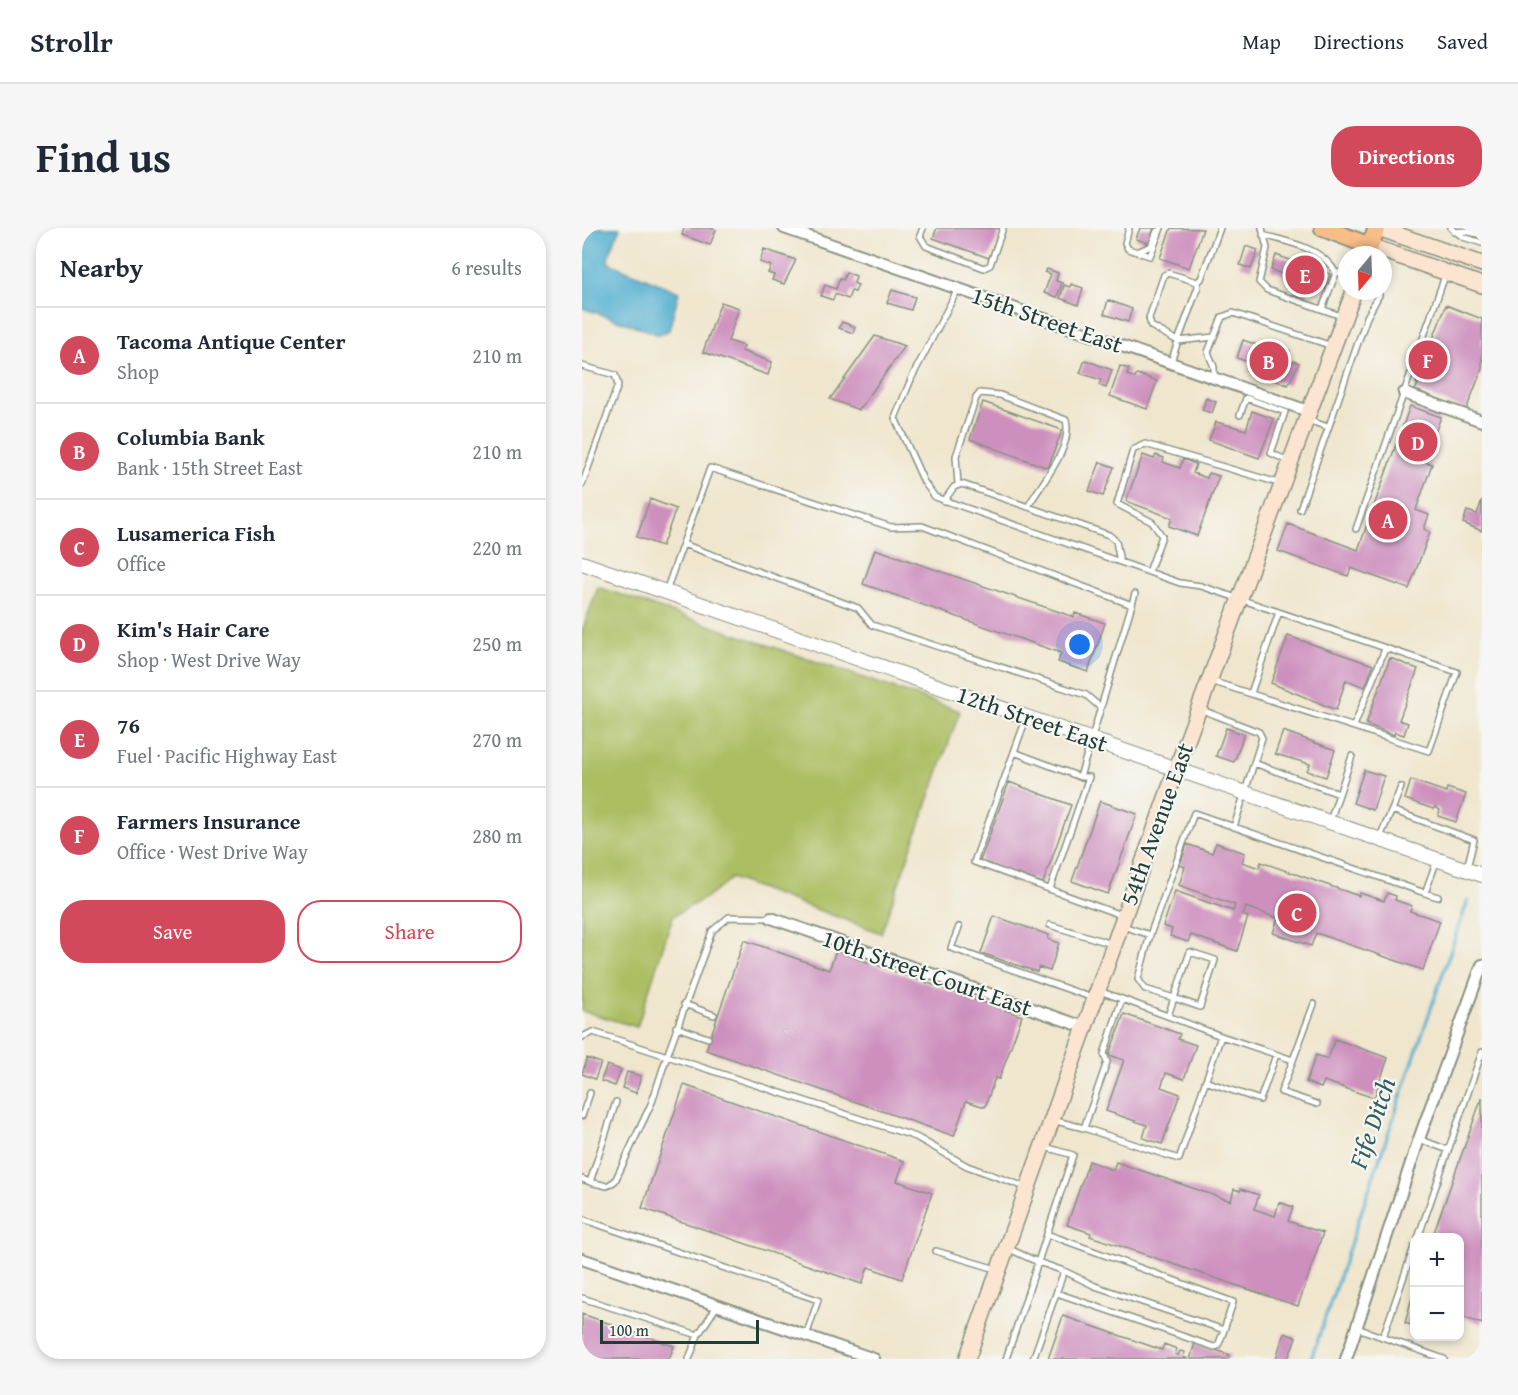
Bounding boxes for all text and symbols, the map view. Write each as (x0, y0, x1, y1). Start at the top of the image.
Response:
text: Strollr (30, 21, 113, 62)
text: Map (1242, 26, 1281, 57)
text: Directions (1314, 26, 1404, 57)
text: Saved (1437, 26, 1488, 57)
text: Find us (36, 126, 171, 187)
button: Directions (1331, 126, 1482, 187)
north arrow (1338, 246, 1392, 300)
text: Nearby (60, 248, 143, 287)
pin: E (1286, 252, 1324, 298)
text: 6 results (451, 253, 522, 282)
street label: 15th Street East (967, 277, 1128, 362)
text: Tacoma Antique Center (117, 325, 346, 357)
pin: B (1250, 338, 1288, 384)
pin: F (1408, 338, 1448, 382)
text: A (73, 341, 86, 370)
text: 210 m (472, 341, 522, 370)
text: Shop (117, 357, 159, 386)
pin: D (1398, 420, 1438, 464)
text: Columbia Bank (117, 421, 265, 453)
text: B (73, 437, 86, 466)
text: 210 m (472, 437, 522, 466)
text: Bank · 15th Street East (117, 453, 303, 482)
pin: A (1368, 498, 1408, 542)
text: Lusamerica Fish (117, 517, 275, 549)
text: C (74, 533, 85, 562)
text: 220 m (472, 533, 522, 562)
text: Office (117, 549, 166, 578)
text: Kim's Hair Care (117, 613, 270, 645)
text: D (73, 629, 86, 658)
text: 250 m (472, 629, 522, 658)
your location (1065, 630, 1094, 659)
text: Shop · West Drive Way (117, 645, 301, 674)
street label: 12th Street East (952, 676, 1113, 761)
text: 76 (117, 709, 140, 741)
text: E (74, 725, 85, 754)
text: 270 m (472, 725, 522, 754)
street label: 54th Avenue East (1111, 737, 1202, 910)
text: Fuel · Pacific Highway East (117, 741, 337, 770)
text: Farmers Insurance (117, 805, 301, 837)
text: F (74, 821, 85, 850)
text: 280 m (472, 821, 522, 850)
text: Office · West Drive Way (117, 837, 308, 866)
pin: C (1278, 890, 1316, 936)
button: Save (60, 900, 285, 963)
button: Share (297, 900, 522, 963)
street label: 10th Street Court East (818, 920, 1037, 1025)
water label: Fife Ditch (1337, 1072, 1405, 1175)
map controls (1410, 1233, 1464, 1341)
button: + (1410, 1233, 1464, 1287)
button: − (1410, 1287, 1464, 1341)
scale bar (600, 1317, 759, 1344)
text: 100 m (609, 1318, 649, 1342)

